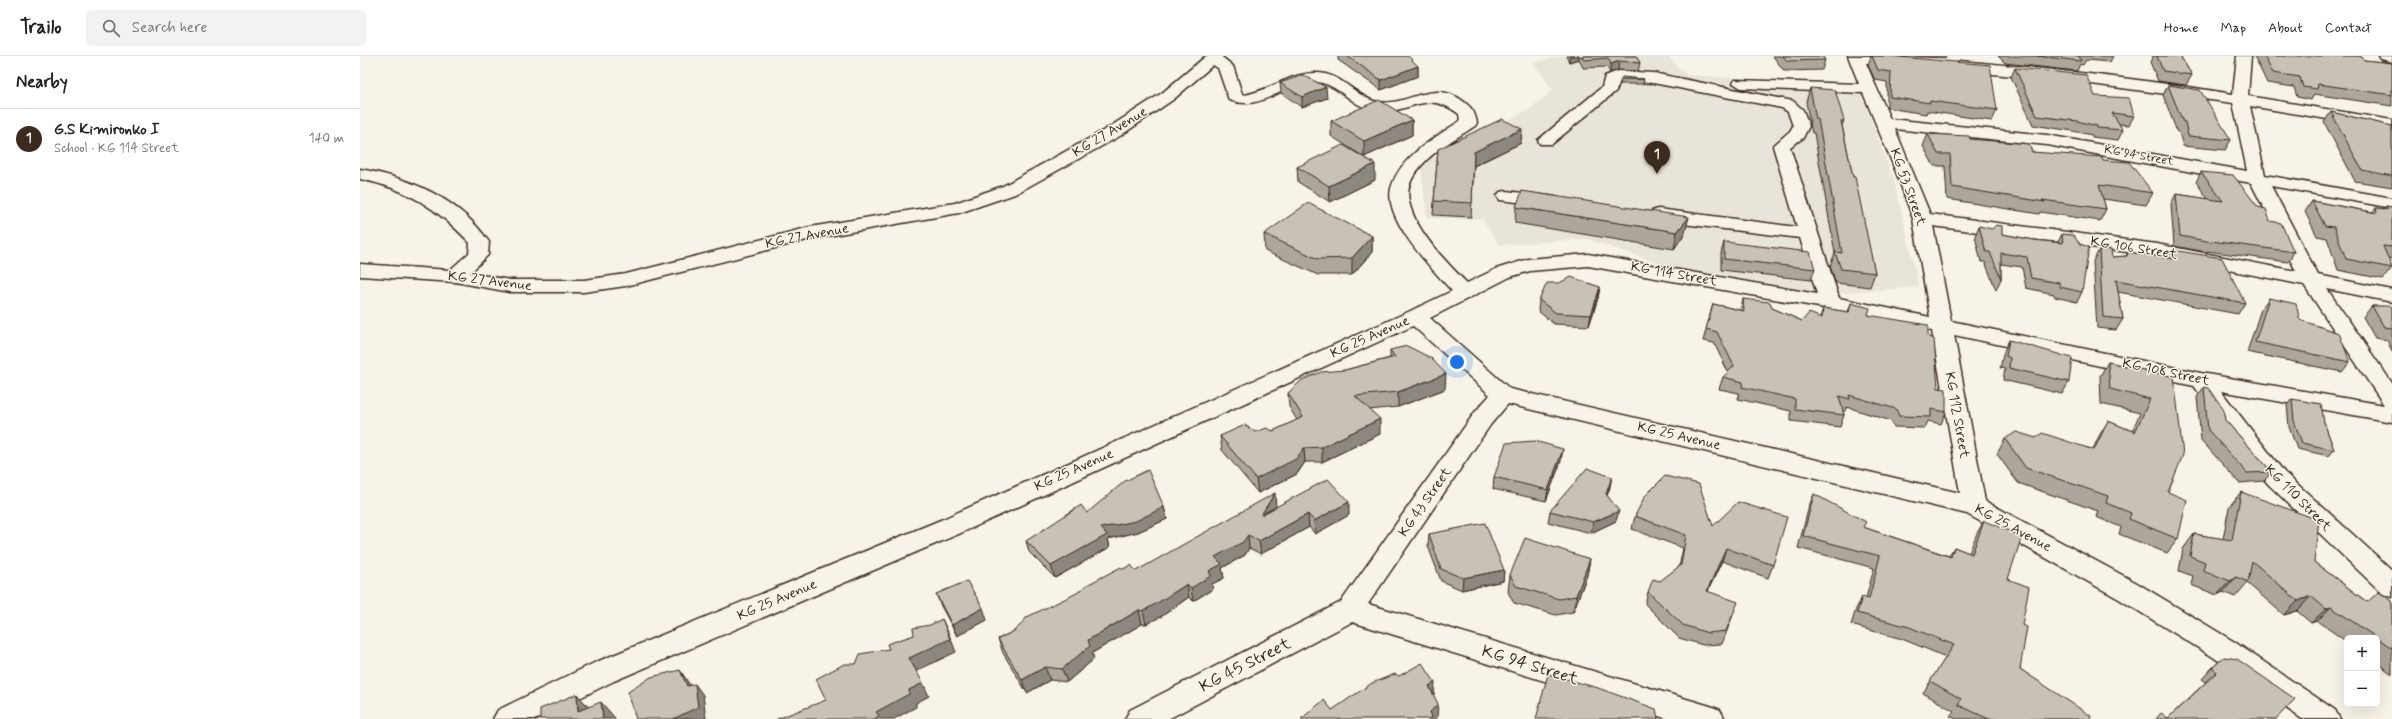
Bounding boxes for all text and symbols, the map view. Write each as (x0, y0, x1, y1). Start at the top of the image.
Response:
search box (86, 10, 366, 46)
text: Trailo (20, 15, 62, 40)
icon: search (100, 17, 122, 39)
text: Search here (132, 18, 207, 38)
text: Home (2164, 19, 2198, 37)
text: Map (2220, 19, 2246, 37)
text: About (2268, 19, 2303, 37)
text: Contact (2325, 19, 2372, 37)
text: Nearby (16, 71, 68, 93)
street label: KG 27 Avenue (1069, 102, 1151, 161)
text: G.S Kimironko I (54, 120, 159, 140)
text: 1 (26, 130, 32, 147)
text: 140 m (309, 130, 344, 147)
text: School · KG 114 Street (54, 140, 179, 157)
pin: 1 (1644, 141, 1670, 174)
street label: KG 94 Street (2103, 142, 2175, 170)
street label: KG 53 Street (1886, 146, 1931, 229)
street label: KG 27 Avenue (764, 219, 850, 253)
street label: KG 106 Street (2089, 232, 2179, 264)
street label: KG 114 Street (1629, 258, 1719, 291)
street label: KG 27 Avenue (447, 267, 533, 295)
street label: KG 25 Avenue (1328, 311, 1413, 362)
your location (1447, 352, 1467, 372)
street label: KG 108 Street (2121, 354, 2212, 390)
street label: KG 112 Street (1941, 370, 1974, 460)
street label: KG 25 Avenue (1636, 418, 1722, 454)
street label: KG 25 Avenue (1032, 444, 1117, 495)
street label: KG 110 Street (2261, 461, 2336, 536)
street label: KG 43 Street (1394, 463, 1456, 540)
street label: KG 25 Avenue (1971, 500, 2055, 556)
street label: KG 25 Avenue (734, 575, 820, 625)
street label: KG 45 Street (1195, 632, 1295, 698)
map controls (2344, 635, 2380, 707)
button: + (2344, 635, 2380, 671)
street label: KG 94 Street (1479, 640, 1581, 690)
button: − (2344, 671, 2380, 707)

